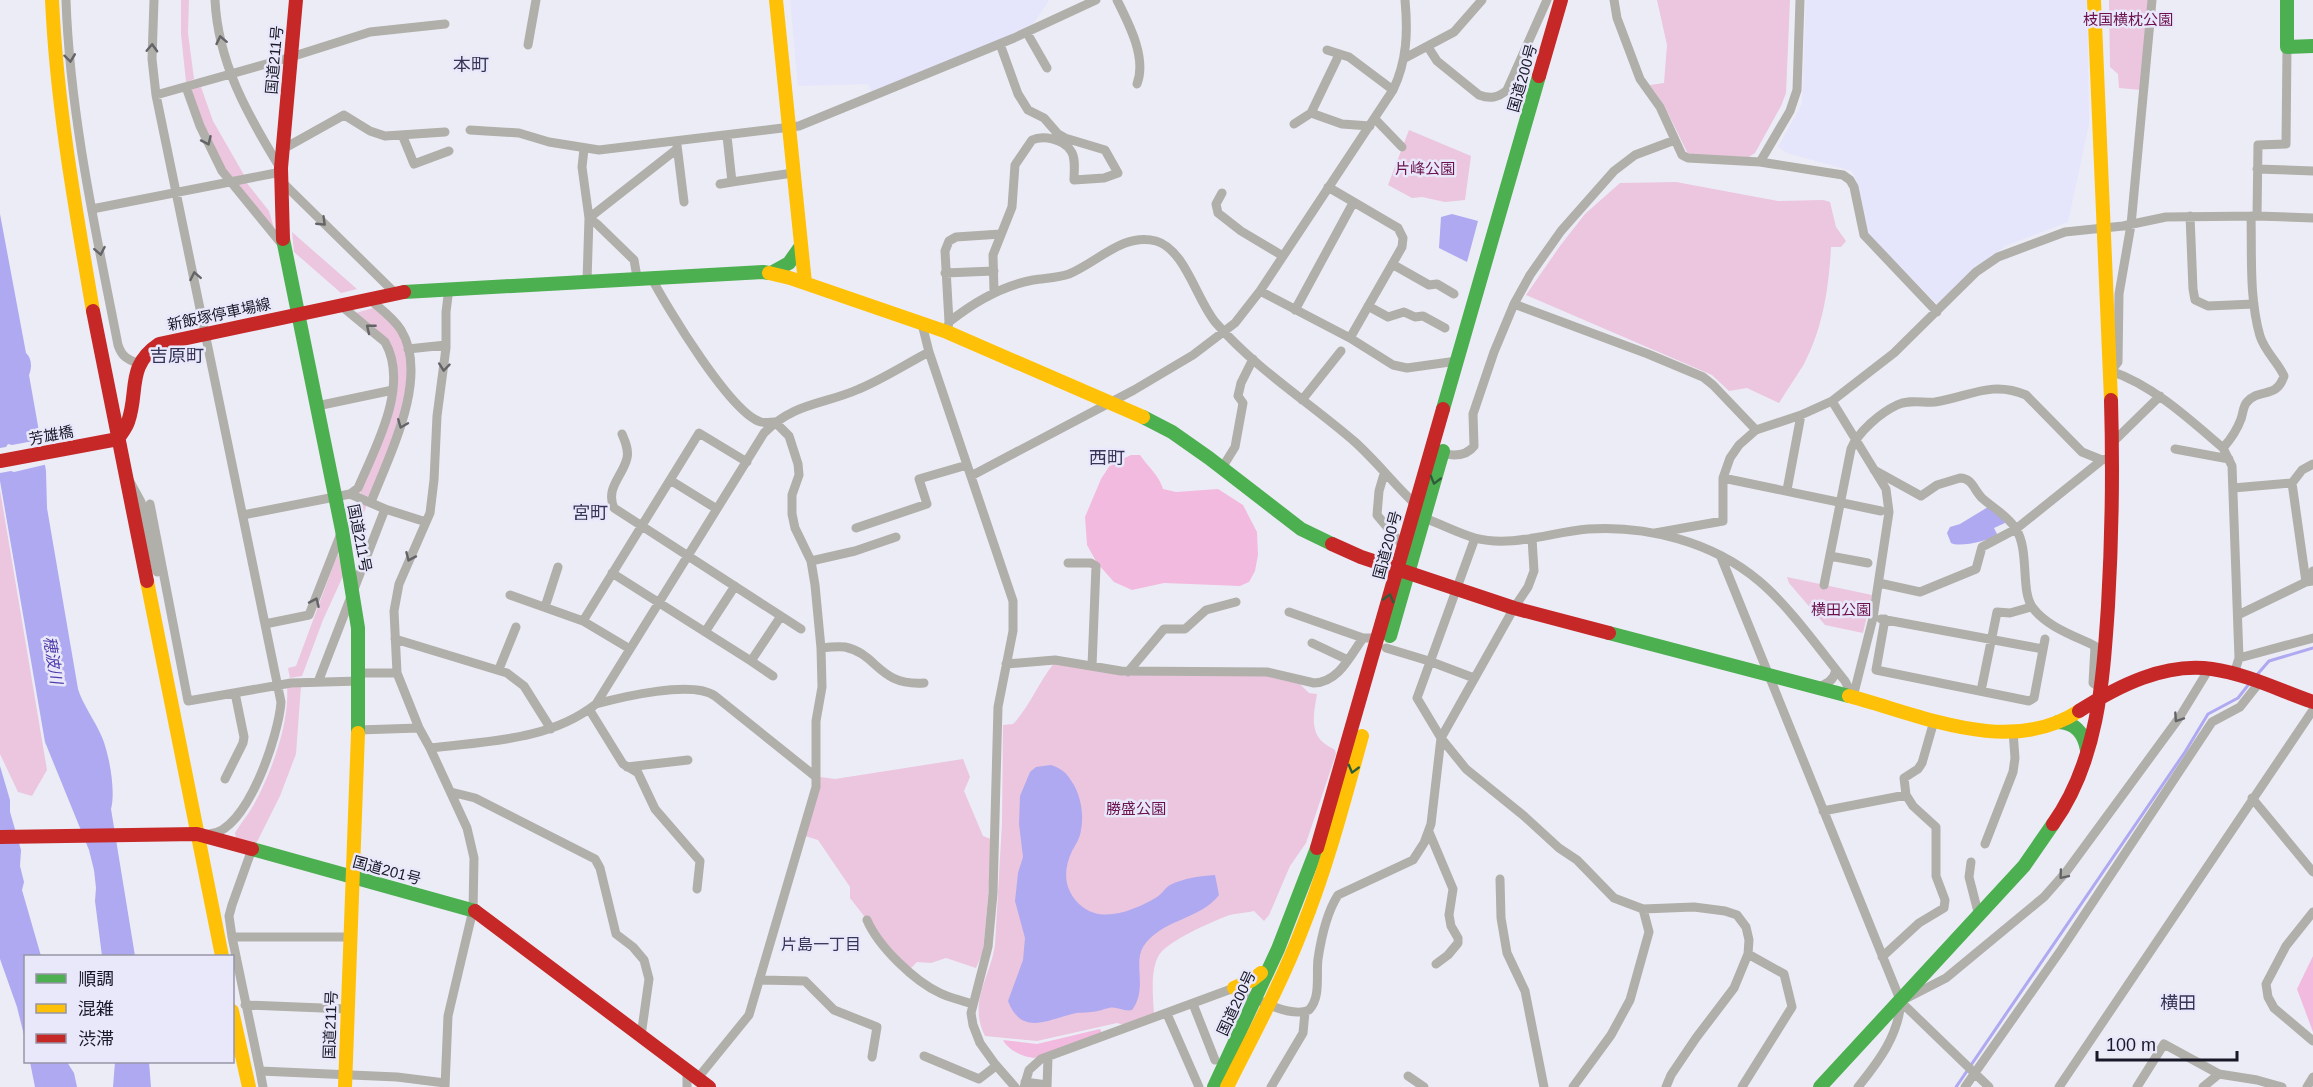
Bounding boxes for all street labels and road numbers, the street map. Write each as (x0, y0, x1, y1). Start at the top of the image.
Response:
street label: 国道211号 (263, 25, 285, 95)
street label: 国道200号 (1504, 42, 1540, 114)
street label: 新飯塚停車場線 (166, 295, 272, 333)
street label: 芳雄橋 (27, 422, 75, 448)
street label: 国道211号 (345, 503, 375, 573)
street label: 国道200号 (1370, 509, 1404, 581)
street label: 国道201号 (351, 853, 423, 887)
street label: 国道200号 (1213, 968, 1259, 1038)
street label: 国道211号 (320, 990, 340, 1060)

